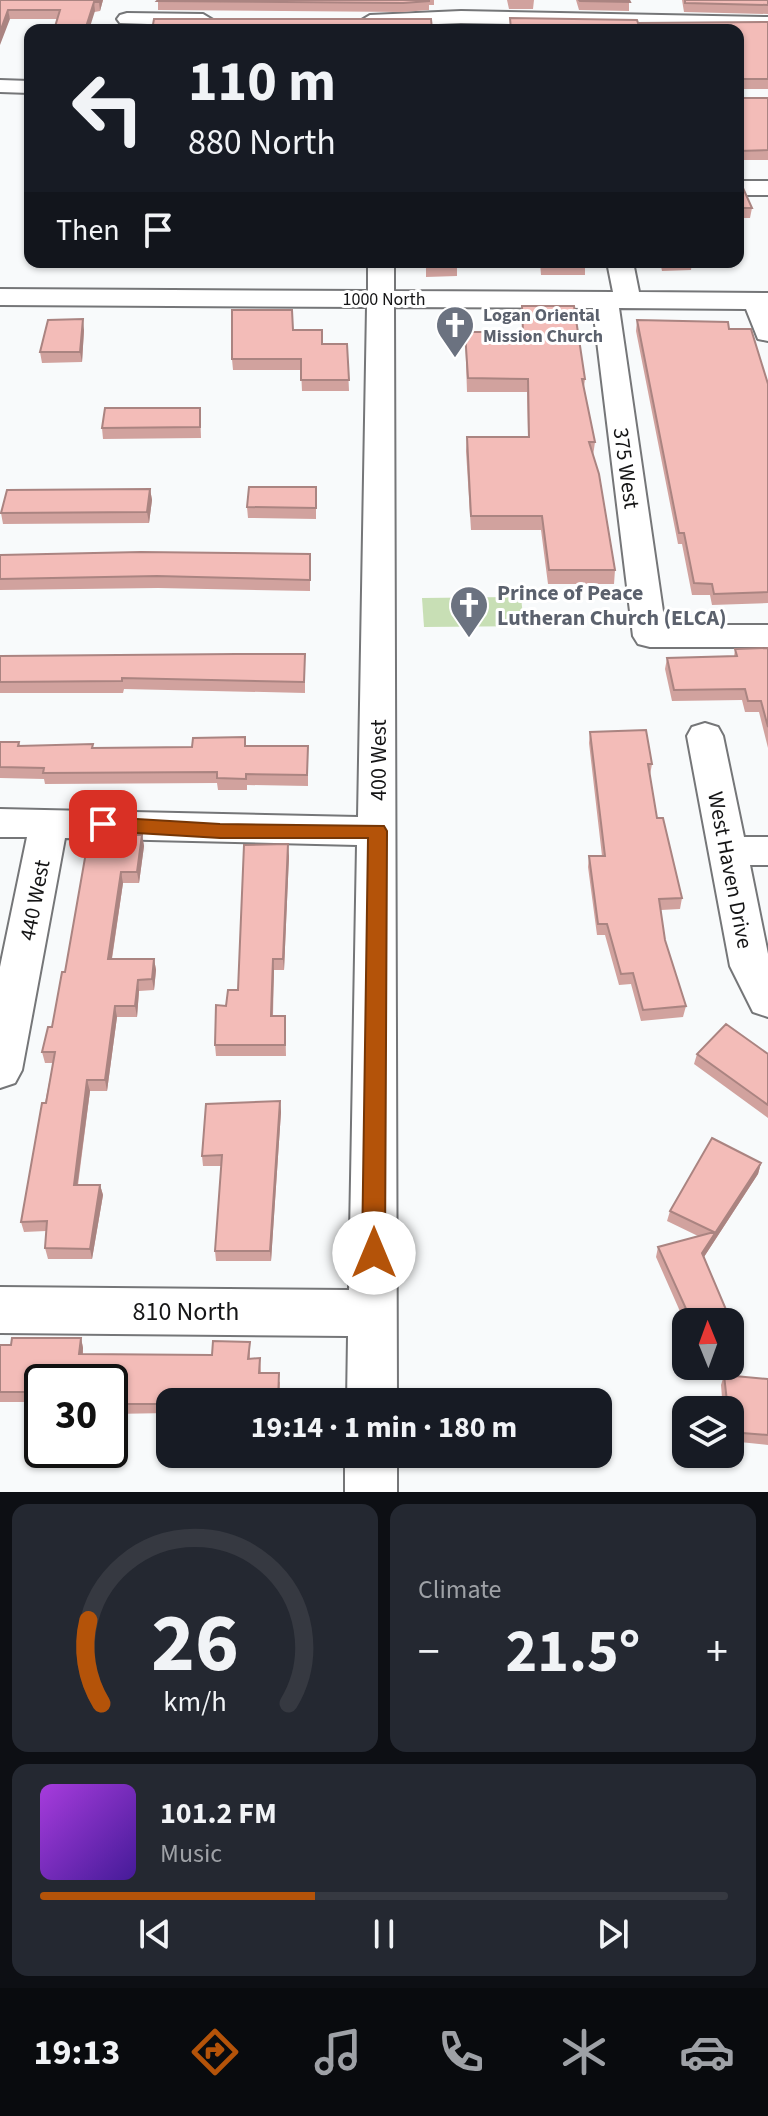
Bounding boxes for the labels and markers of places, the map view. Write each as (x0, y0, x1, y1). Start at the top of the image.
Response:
place label: Logan Oriental Mission Church (483, 303, 603, 349)
church icon: Logan Oriental Mission Church (434, 304, 476, 359)
place label: Prince of Peace Lutheran Church (ELCA) (497, 577, 727, 634)
church icon: Prince of Peace Lutheran Church (ELCA) (448, 584, 490, 639)
pin (69, 790, 137, 858)

